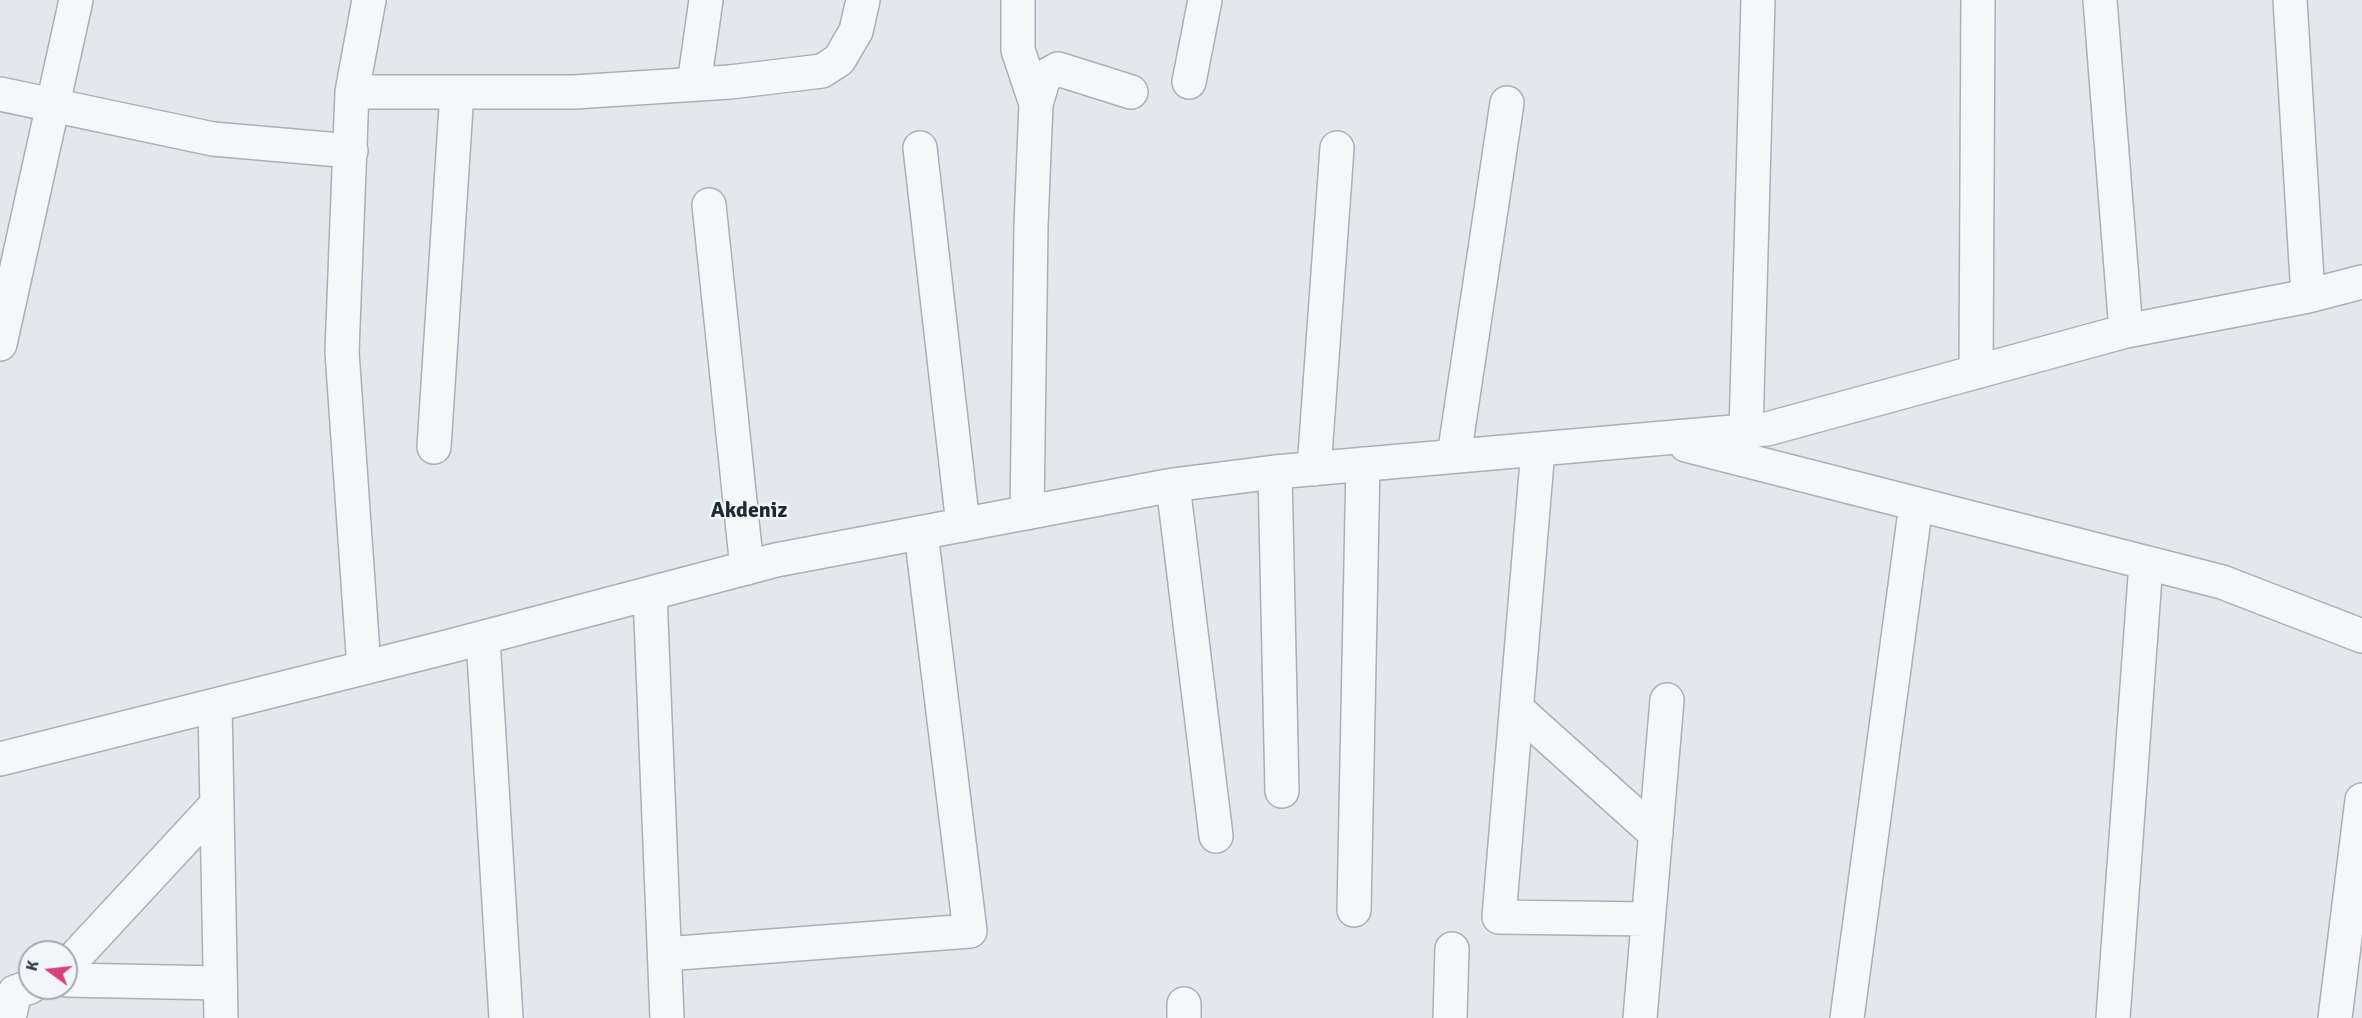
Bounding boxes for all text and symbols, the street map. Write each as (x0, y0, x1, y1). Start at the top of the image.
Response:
district label: Akdeniz (711, 498, 787, 524)
north arrow (18, 940, 78, 1000)
text: K (22, 958, 43, 973)

